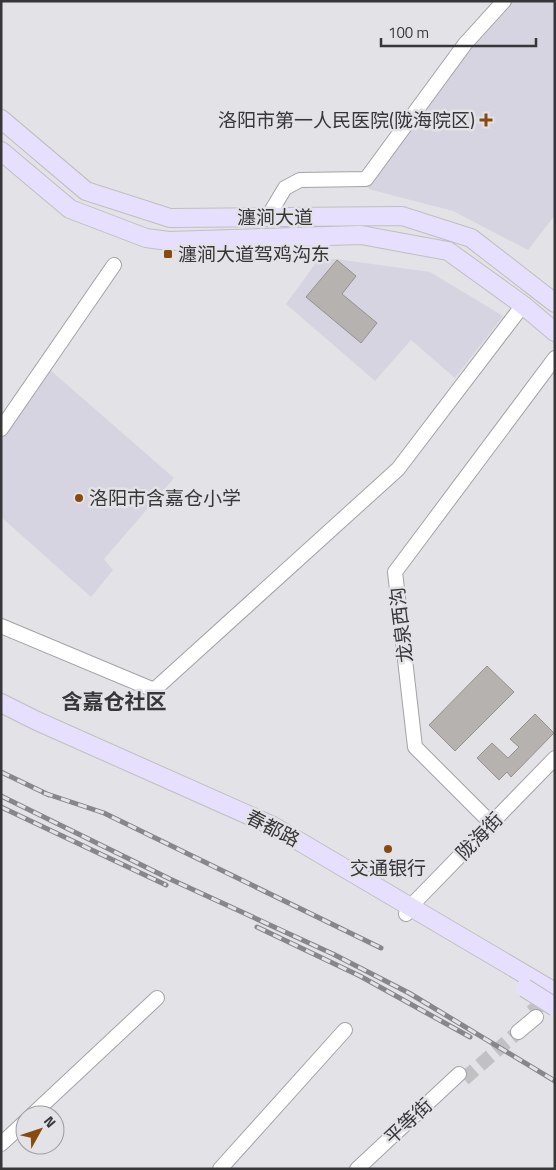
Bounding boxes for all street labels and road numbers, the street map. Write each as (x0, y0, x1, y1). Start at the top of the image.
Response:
street label: 瀍涧大道 (237, 202, 313, 231)
street label: 龙泉西沟 (381, 586, 420, 665)
street label: 春都路 (241, 802, 305, 853)
street label: 陇海街 (448, 805, 509, 866)
street label: 平等街 (377, 1091, 438, 1151)

